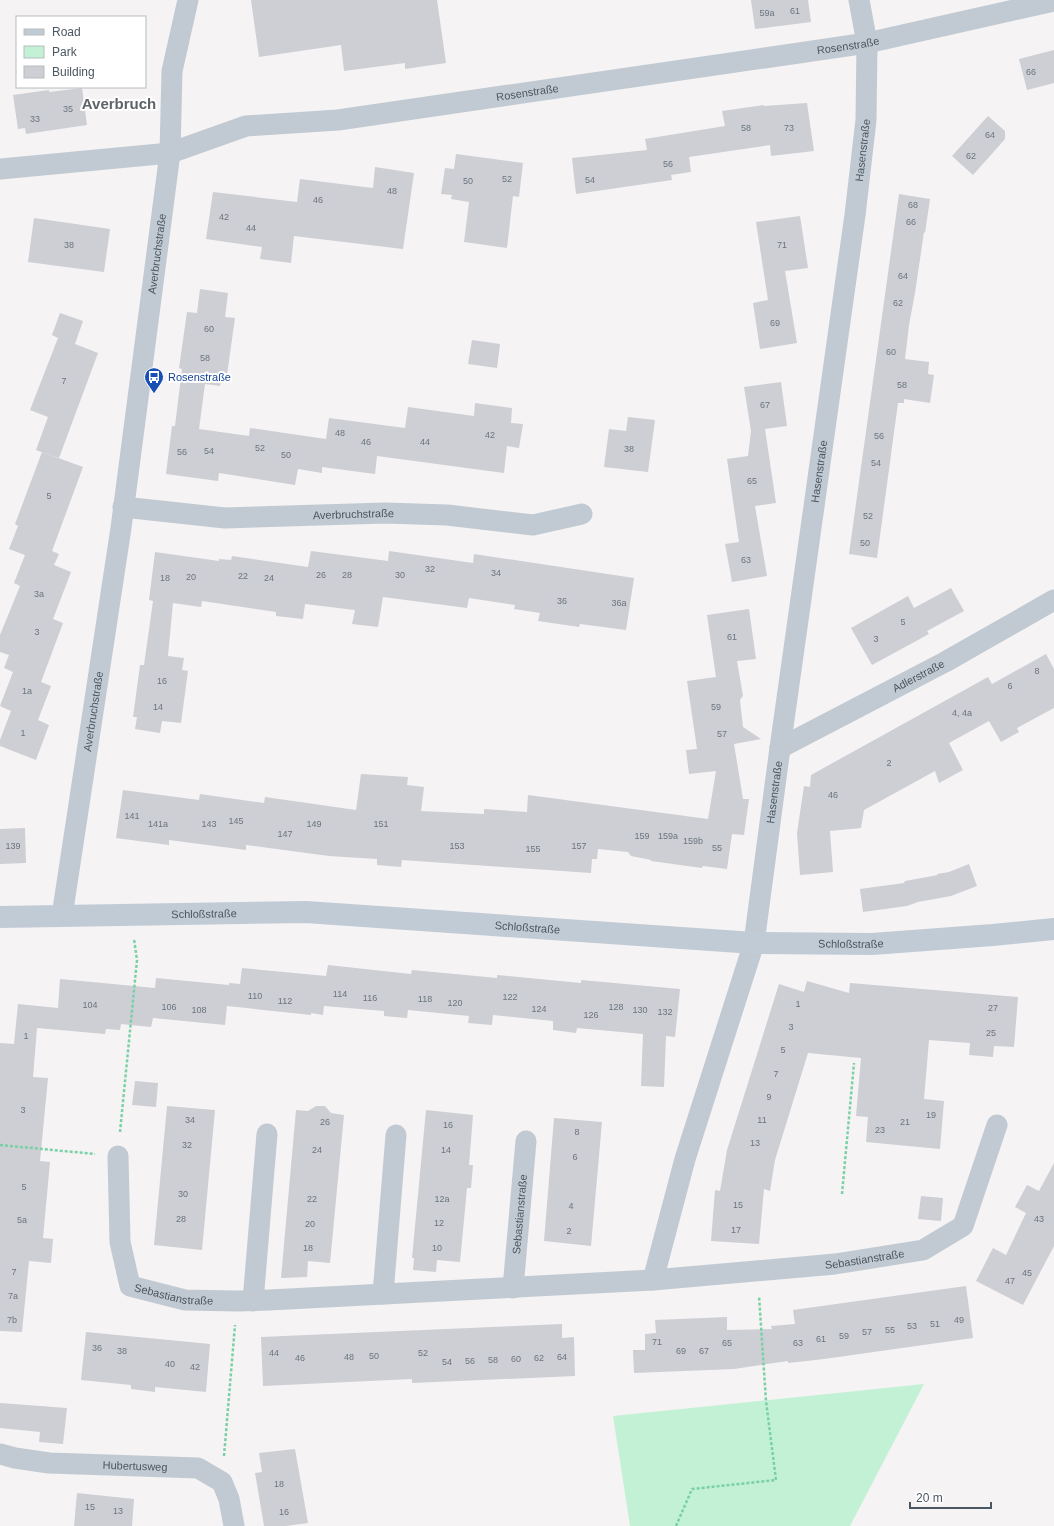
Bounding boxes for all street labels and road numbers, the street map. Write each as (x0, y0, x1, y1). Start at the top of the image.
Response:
street label: Rosenstraße (816, 34, 880, 56)
street label: Rosenstraße (495, 82, 559, 103)
street label: Hasenstraße (853, 118, 872, 182)
street label: Averbruchstraße (146, 213, 168, 295)
street label: Hasenstraße (809, 439, 829, 503)
street label: Averbruchstraße (313, 507, 394, 521)
street label: Adlerstraße (890, 657, 946, 694)
street label: Averbruchstraße (81, 670, 105, 752)
street label: Hasenstraße (764, 760, 784, 824)
street label: Schloßstraße (171, 907, 237, 920)
street label: Schloßstraße (494, 919, 561, 936)
street label: Schloßstraße (818, 937, 884, 950)
street label: Sebastianstraße (510, 1174, 529, 1255)
street label: Sebastianstraße (824, 1247, 905, 1271)
street label: Sebastianstraße (133, 1281, 213, 1307)
street label: Hubertusweg (102, 1459, 168, 1473)

